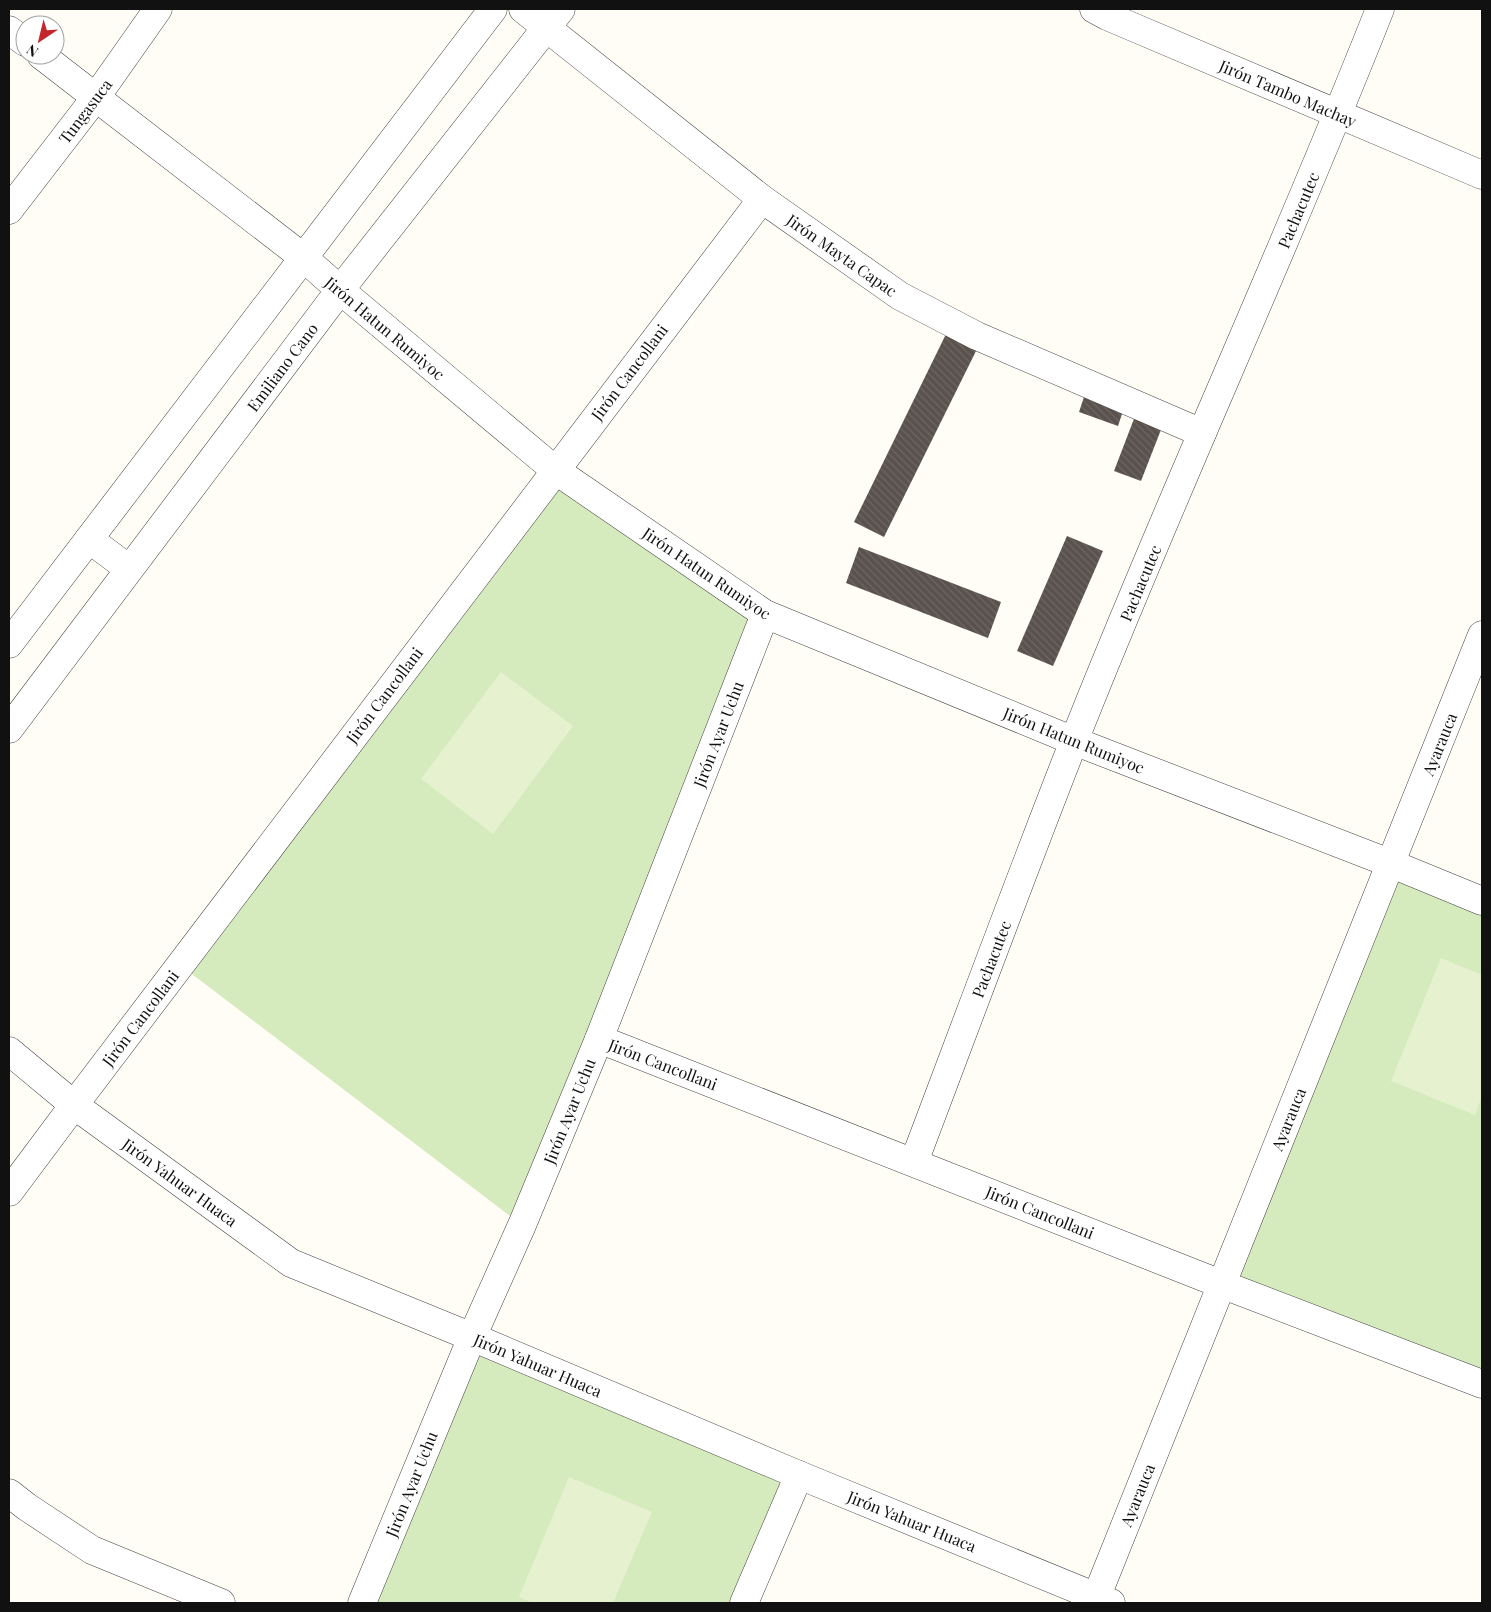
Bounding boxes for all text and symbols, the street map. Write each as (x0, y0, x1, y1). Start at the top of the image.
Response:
north arrow (15, 15, 65, 65)
text: N (23, 40, 42, 62)
street label: Jirón Tambo Machay (1215, 54, 1360, 131)
street label: Tungasuca (54, 74, 116, 148)
street label: Pachacutec (1273, 168, 1324, 251)
street label: Jirón Mayta Capac (782, 208, 902, 301)
street label: Jirón Hatun Rumiyoc (320, 271, 450, 385)
street label: Emiliano Cano (242, 318, 322, 415)
street label: Jirón Cancollani (585, 319, 672, 425)
street label: Jirón Hatun Rumiyoc (638, 522, 775, 624)
street label: Pachacutec (1115, 541, 1166, 624)
street label: Jirón Cancollani (340, 642, 427, 748)
street label: Jirón Ayar Uchu (688, 678, 748, 791)
street label: Jirón Hatun Rumiyoc (999, 702, 1148, 778)
street label: Ayarauca (1416, 709, 1461, 780)
street label: Pachacutec (967, 917, 1015, 1001)
street label: Jirón Cancollani (96, 965, 183, 1071)
street label: Jirón Cancollani (605, 1033, 721, 1095)
street label: Jirón Ayar Uchu (538, 1055, 600, 1168)
street label: Ayarauca (1265, 1084, 1310, 1155)
street label: Jirón Yahuar Huaca (118, 1133, 242, 1231)
street label: Jirón Cancollani (982, 1180, 1098, 1243)
street label: Jirón Yahuar Huaca (470, 1328, 605, 1401)
street label: Jirón Ayar Uchu (380, 1428, 442, 1541)
street label: Ayarauca (1114, 1460, 1159, 1531)
street label: Jirón Yahuar Huaca (844, 1485, 980, 1556)

